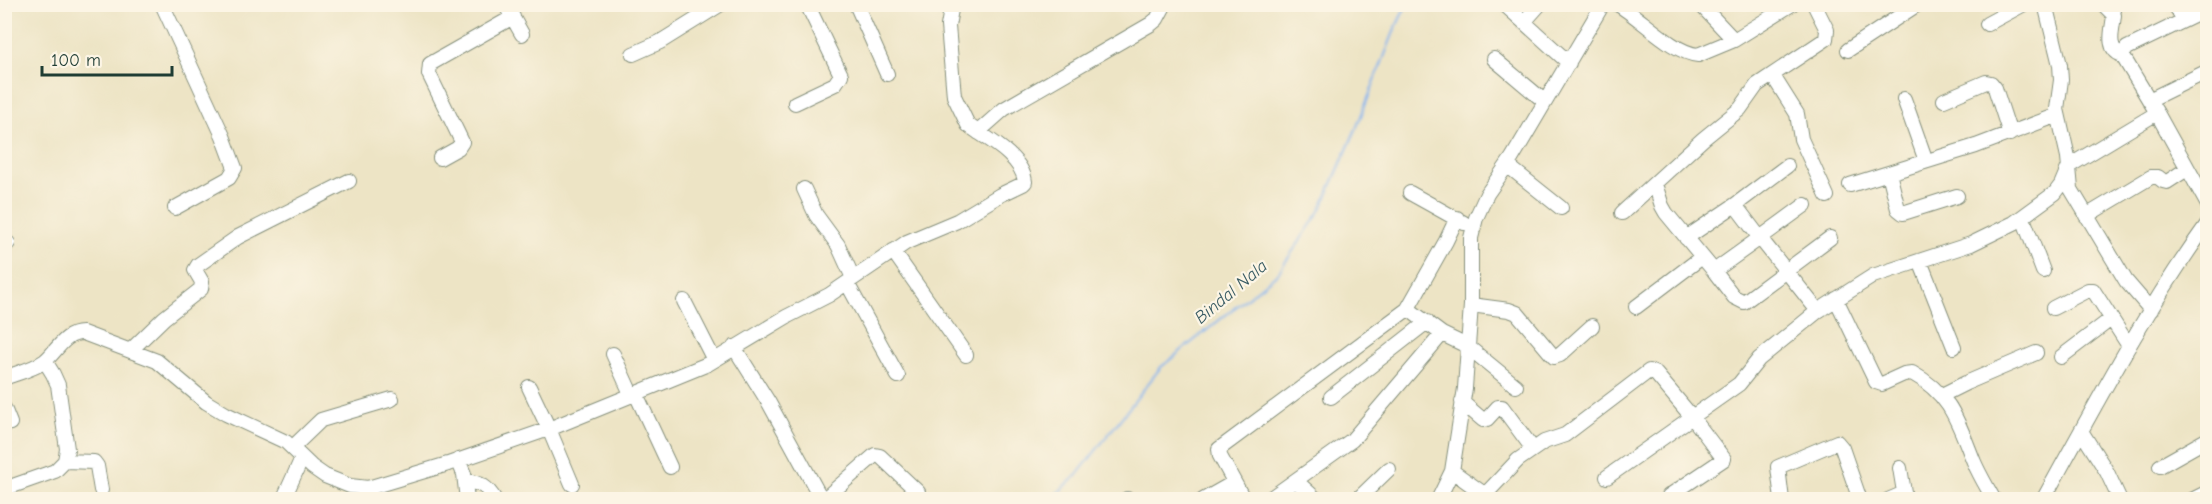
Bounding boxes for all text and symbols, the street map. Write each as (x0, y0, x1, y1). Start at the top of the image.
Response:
scale bar (42, 39, 172, 77)
text: 100 m (51, 50, 101, 71)
water label: Bindal Nala (1190, 256, 1272, 328)

